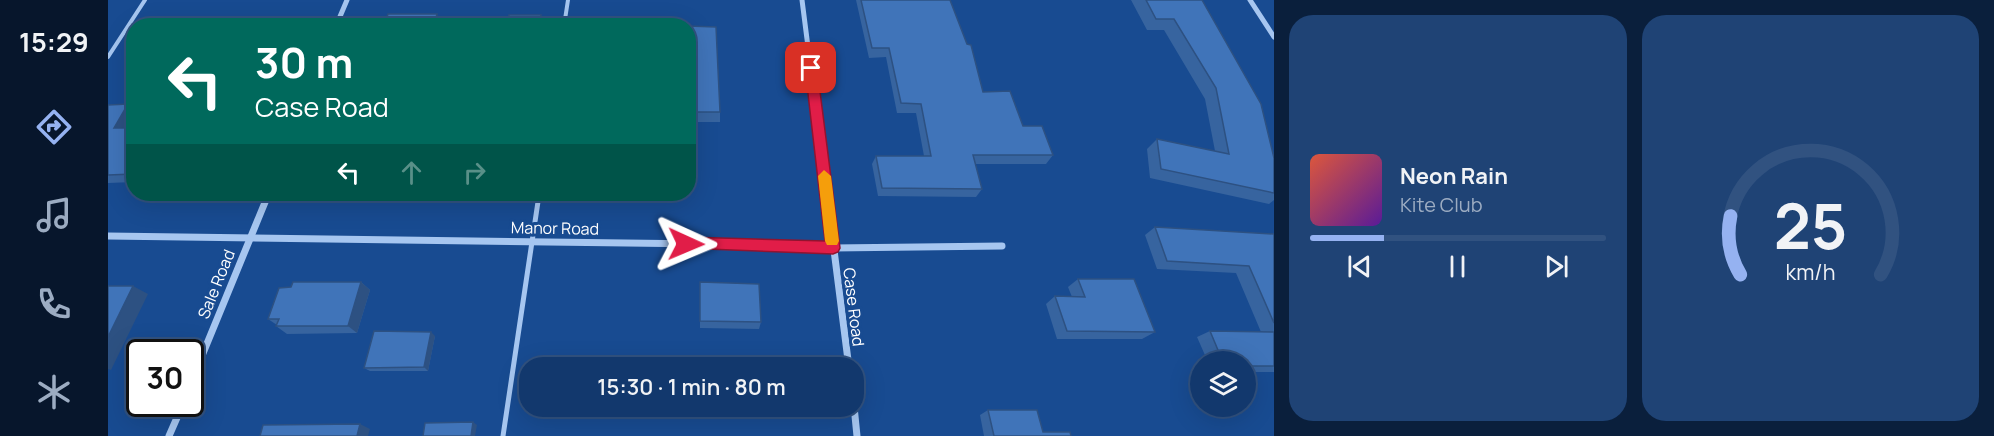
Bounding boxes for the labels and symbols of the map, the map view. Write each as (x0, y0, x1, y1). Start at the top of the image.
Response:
pin (785, 42, 836, 93)
position arrow (654, 212, 718, 276)
street label: Manor Road (511, 216, 599, 240)
street label: Sale Road (192, 246, 240, 322)
street label: Case Road (838, 266, 870, 348)
speed limit sign: 30 (126, 339, 204, 417)

